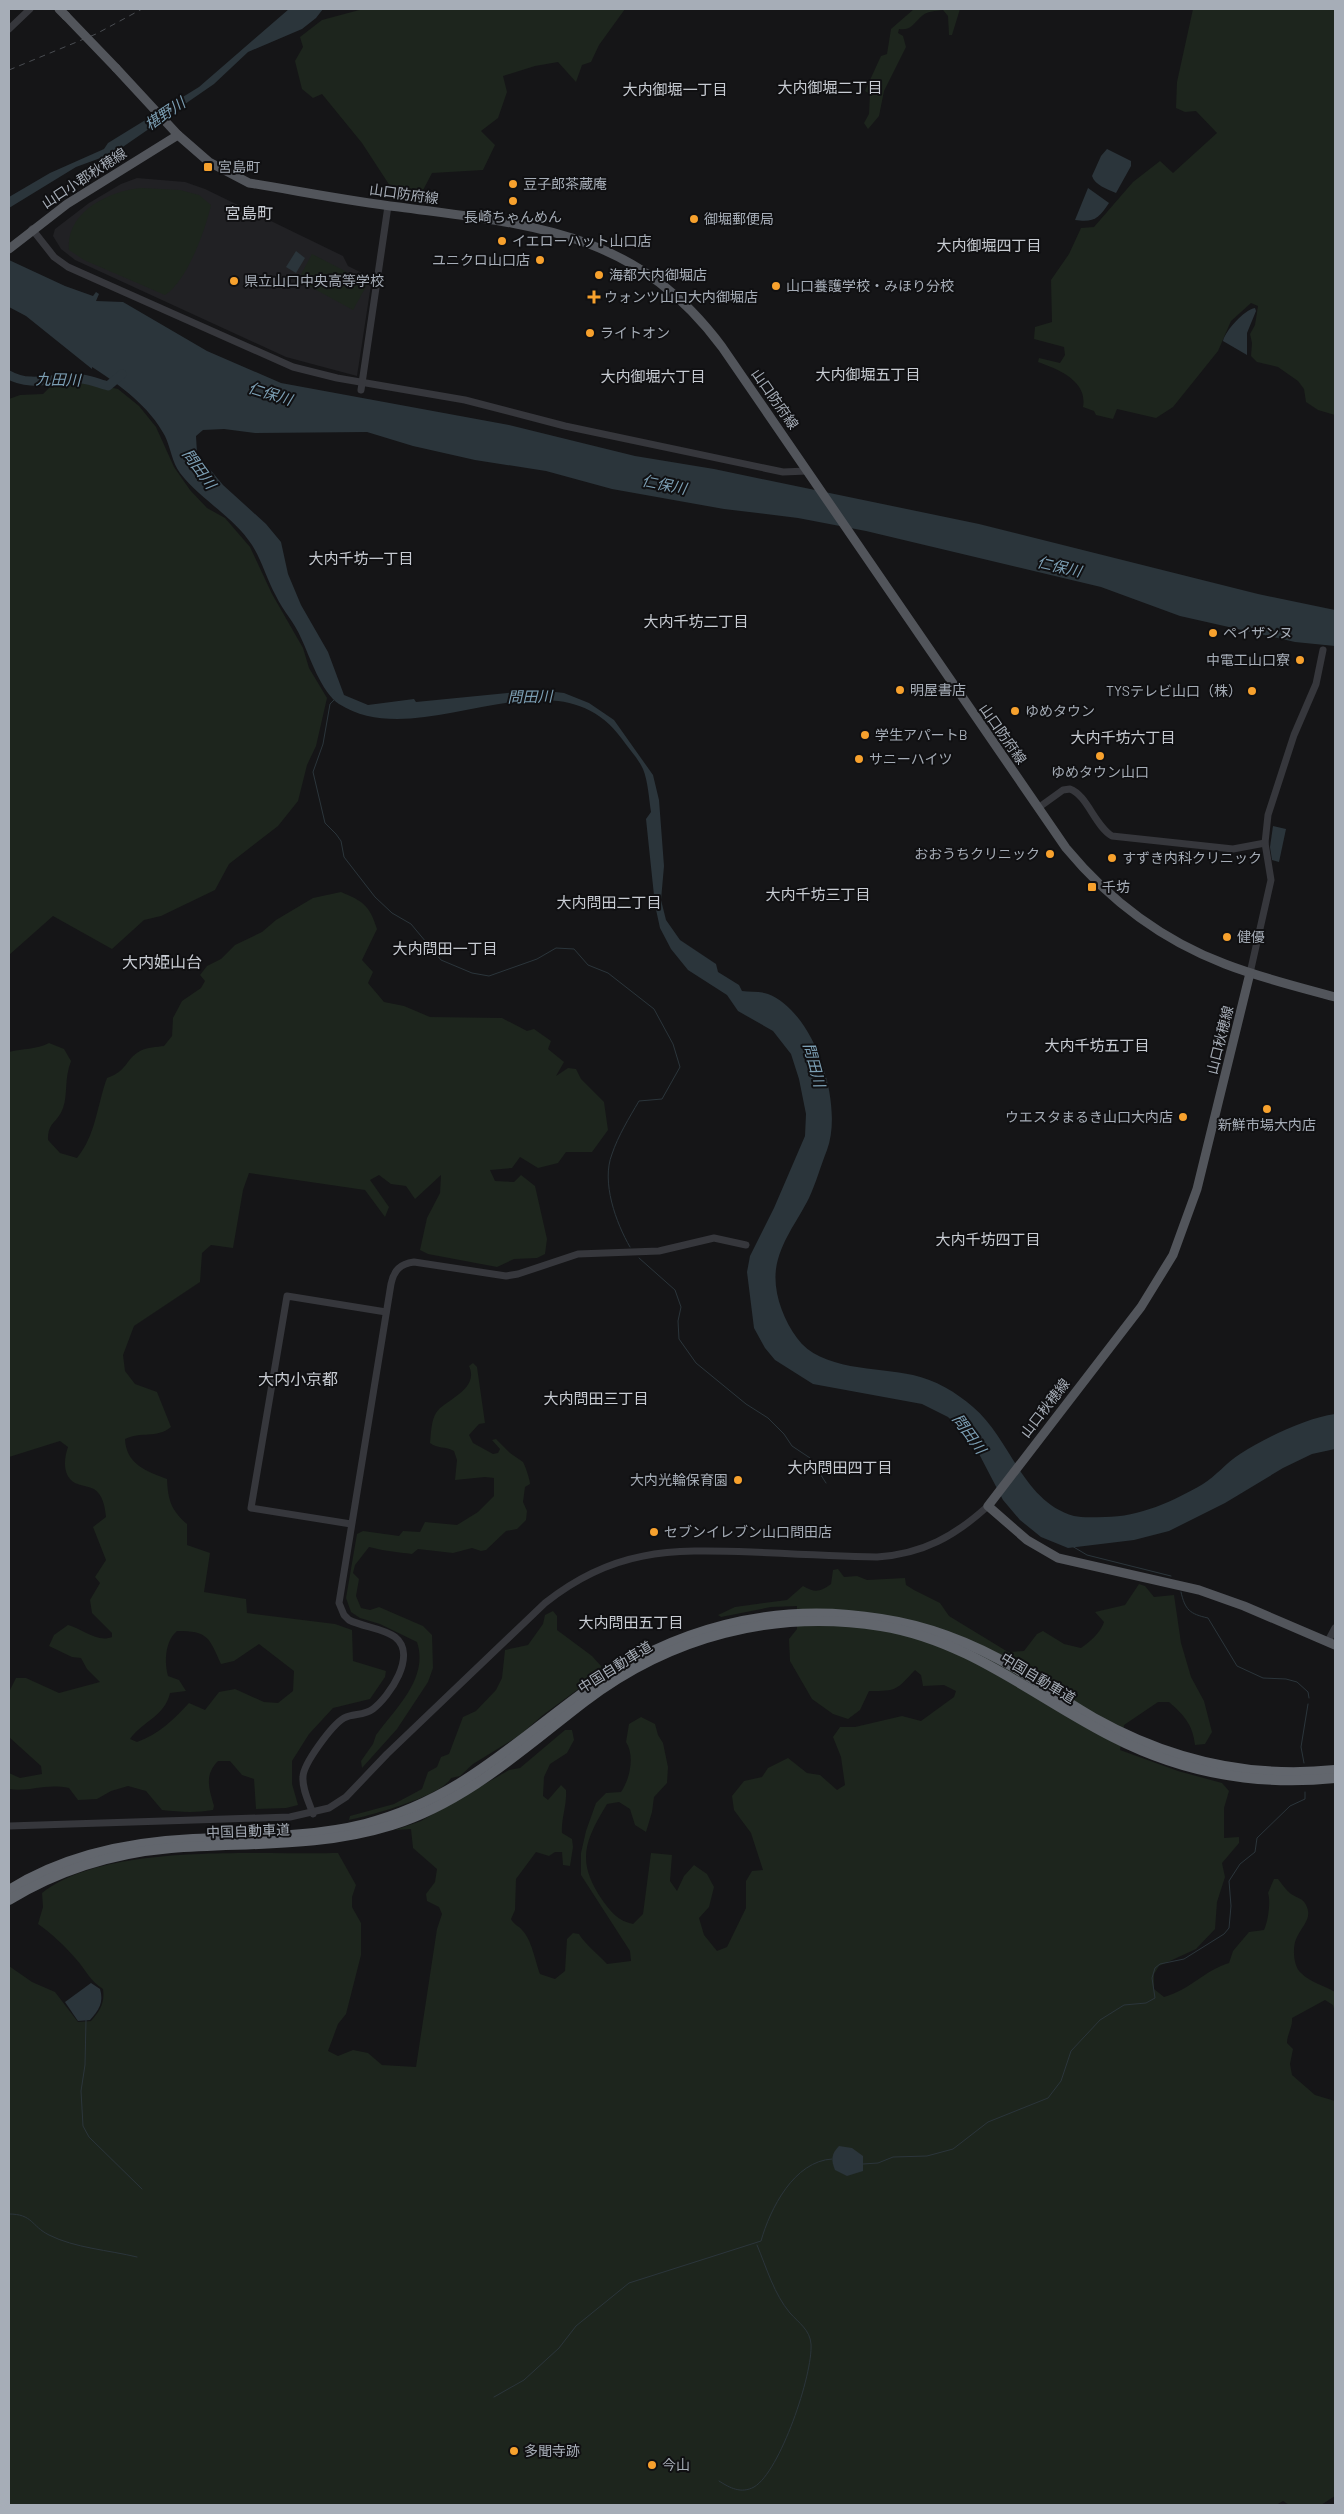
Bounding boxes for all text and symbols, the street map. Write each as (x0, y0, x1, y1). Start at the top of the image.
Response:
district label: 大内御堀二丁目 (777, 78, 883, 96)
district label: 大内御堀一丁目 (622, 80, 728, 98)
water label: 椹野川 (141, 92, 190, 133)
street label: 山口小郡秋穂線 (38, 144, 129, 211)
place label: 宮島町 (218, 158, 260, 175)
marker: 宮島町 (202, 161, 214, 173)
place label: 豆子郎茶蔵庵 (523, 175, 607, 192)
marker: 豆子郎茶蔵庵 (507, 178, 519, 190)
street label: 山口防府線 (368, 180, 440, 207)
marker: 長崎ちゃんめん (507, 195, 519, 207)
district label: 宮島町 (225, 203, 273, 222)
place label: 長崎ちゃんめん (464, 208, 562, 225)
place label: 御堀郵便局 (704, 210, 774, 227)
marker: 御堀郵便局 (688, 213, 700, 225)
place label: イエローハット山口店 (512, 232, 652, 249)
marker: イエローハット山口店 (496, 235, 508, 247)
district label: 大内御堀四丁目 (936, 236, 1042, 254)
place label: ユニクロ山口店 (432, 251, 530, 268)
marker: ユニクロ山口店 (534, 254, 546, 266)
place label: 海都大内御堀店 (609, 266, 707, 283)
marker: 海都大内御堀店 (593, 269, 605, 281)
place label: 県立山口中央高等学校 (244, 272, 384, 289)
marker: 県立山口中央高等学校 (228, 275, 240, 287)
place label: 山口養護学校・みほり分校 (786, 277, 954, 294)
marker: 山口養護学校・みほり分校 (770, 280, 782, 292)
place label: ウォンツ山口大内御堀店 (604, 288, 758, 305)
marker: ウォンツ山口大内御堀店 (588, 291, 600, 303)
place label: ライトオン (600, 324, 670, 341)
marker: ライトオン (584, 327, 596, 339)
street label: 山口防府線 (748, 365, 802, 432)
district label: 大内御堀五丁目 (815, 365, 921, 383)
district label: 大内御堀六丁目 (600, 367, 706, 385)
water label: 九田川 (35, 370, 83, 388)
water label: 仁保川 (246, 378, 296, 409)
water label: 問田川 (179, 445, 221, 494)
water label: 仁保川 (640, 471, 690, 498)
district label: 大内千坊一丁目 (308, 549, 414, 567)
water label: 仁保川 (1035, 552, 1085, 580)
district label: 大内千坊二丁目 (643, 612, 749, 630)
place label: ペイザンヌ (1223, 624, 1293, 641)
marker: ペイザンヌ (1207, 627, 1219, 639)
place label: 中電工山口寮 (1206, 651, 1290, 668)
marker: 中電工山口寮 (1294, 654, 1306, 666)
place label: 明屋書店 (910, 681, 966, 698)
place label: TYSテレビ山口（株） (1106, 682, 1242, 699)
marker: 明屋書店 (894, 684, 906, 696)
marker: TYSテレビ山口（株） (1246, 685, 1258, 697)
water label: 問田川 (507, 687, 555, 705)
street label: 山口防府線 (976, 700, 1030, 767)
place label: ゆめタウン (1025, 702, 1095, 719)
marker: ゆめタウン (1009, 705, 1021, 717)
place label: 学生アパートB (875, 726, 968, 743)
district label: 大内千坊六丁目 (1070, 728, 1176, 746)
marker: 学生アパートB (859, 729, 871, 741)
place label: サニーハイツ (869, 750, 952, 767)
marker: ゆめタウン山口 (1094, 750, 1106, 762)
marker: サニーハイツ (853, 753, 865, 765)
place label: ゆめタウン山口 (1051, 763, 1149, 780)
place label: おおうちクリニック (914, 845, 1040, 862)
marker: おおうちクリニック (1044, 848, 1056, 860)
place label: すずき内科クリニック (1122, 849, 1262, 866)
marker: すずき内科クリニック (1106, 852, 1118, 864)
place label: 千坊 (1102, 878, 1130, 895)
marker: 千坊 (1086, 881, 1098, 893)
district label: 大内千坊三丁目 (765, 885, 871, 903)
district label: 大内問田二丁目 (556, 893, 662, 911)
place label: 健優 (1237, 928, 1265, 945)
marker: 健優 (1221, 931, 1233, 943)
district label: 大内問田一丁目 (392, 939, 498, 957)
district label: 大内姫山台 (122, 952, 202, 971)
street label: 山口秋穂線 (1203, 1004, 1236, 1076)
district label: 大内千坊五丁目 (1044, 1036, 1150, 1054)
water label: 問田川 (800, 1041, 830, 1091)
marker: 新鮮市場大内店 (1261, 1103, 1273, 1115)
place label: ウエスタまるき山口大内店 (1005, 1108, 1173, 1125)
marker: ウエスタまるき山口大内店 (1177, 1111, 1189, 1123)
place label: 新鮮市場大内店 (1218, 1116, 1316, 1133)
district label: 大内千坊四丁目 (935, 1230, 1041, 1248)
district label: 大内小京都 (258, 1369, 338, 1388)
street label: 山口秋穂線 (1016, 1375, 1073, 1441)
district label: 大内問田三丁目 (543, 1389, 649, 1407)
water label: 問田川 (949, 1410, 991, 1459)
district label: 大内問田四丁目 (787, 1458, 893, 1476)
place label: 大内光輪保育園 (630, 1471, 728, 1488)
marker: 大内光輪保育園 (732, 1474, 744, 1486)
place label: セブンイレブン山口問田店 (664, 1523, 832, 1540)
marker: セブンイレブン山口問田店 (648, 1526, 660, 1538)
district label: 大内問田五丁目 (578, 1613, 684, 1631)
street label: 中国自動車道 (575, 1637, 655, 1696)
street label: 中国自動車道 (998, 1649, 1079, 1706)
street label: 中国自動車道 (206, 1821, 290, 1840)
place label: 多聞寺跡 (524, 2442, 580, 2459)
marker: 多聞寺跡 (508, 2445, 520, 2457)
place label: 今山 (662, 2456, 690, 2473)
marker: 今山 (646, 2459, 658, 2471)

